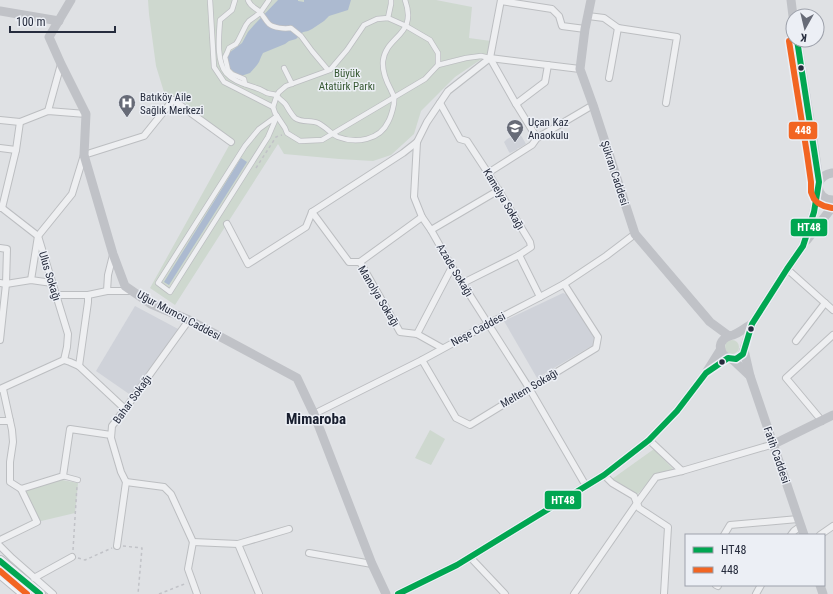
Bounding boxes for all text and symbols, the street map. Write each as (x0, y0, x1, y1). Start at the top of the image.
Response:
scale bar (10, 8, 115, 34)
north arrow (785, 8, 825, 48)
text: 100 m (16, 15, 46, 29)
text: K (799, 30, 808, 44)
unlabelled marker (796, 63, 806, 73)
park label: Büyük Atatürk Parkı (319, 67, 375, 93)
place label: Batıköy Aile Sağlık Merkezi (140, 91, 203, 117)
hospital icon: Batıköy Aile Sağlık Merkezi (117, 93, 137, 118)
place label: Uçan Kaz Anaokulu (528, 116, 569, 142)
school or university icon: Uçan Kaz Anaokulu (505, 118, 525, 143)
line badge: 448 (788, 121, 818, 140)
text: 448 (795, 124, 812, 137)
street label: Şükran Caddesi (598, 139, 631, 207)
street label: Kamelya Sokağı (480, 166, 527, 232)
line badge: HT48 (790, 218, 828, 237)
text: HT48 (797, 221, 821, 234)
street label: Azade Sokağı (434, 242, 475, 299)
street label: Ulus Sokağı (36, 250, 63, 302)
street label: Manolya Sokağı (355, 263, 402, 329)
street label: Uğur Mumcu Caddesi (135, 288, 223, 343)
street label: Neşe Caddesi (449, 310, 508, 349)
unlabelled marker (746, 324, 756, 334)
unlabelled marker (717, 357, 727, 367)
street label: Meltem Sokağı (498, 366, 560, 411)
street label: Bahar Sokağı (110, 372, 154, 426)
district label: Mimaroba (286, 410, 346, 428)
street label: Fatih Caddesi (761, 425, 792, 485)
line badge: HT48 (544, 490, 582, 510)
text: HT48 (551, 494, 575, 507)
legend (685, 534, 825, 586)
text: HT48 (721, 543, 746, 557)
text: 448 (721, 563, 739, 577)

